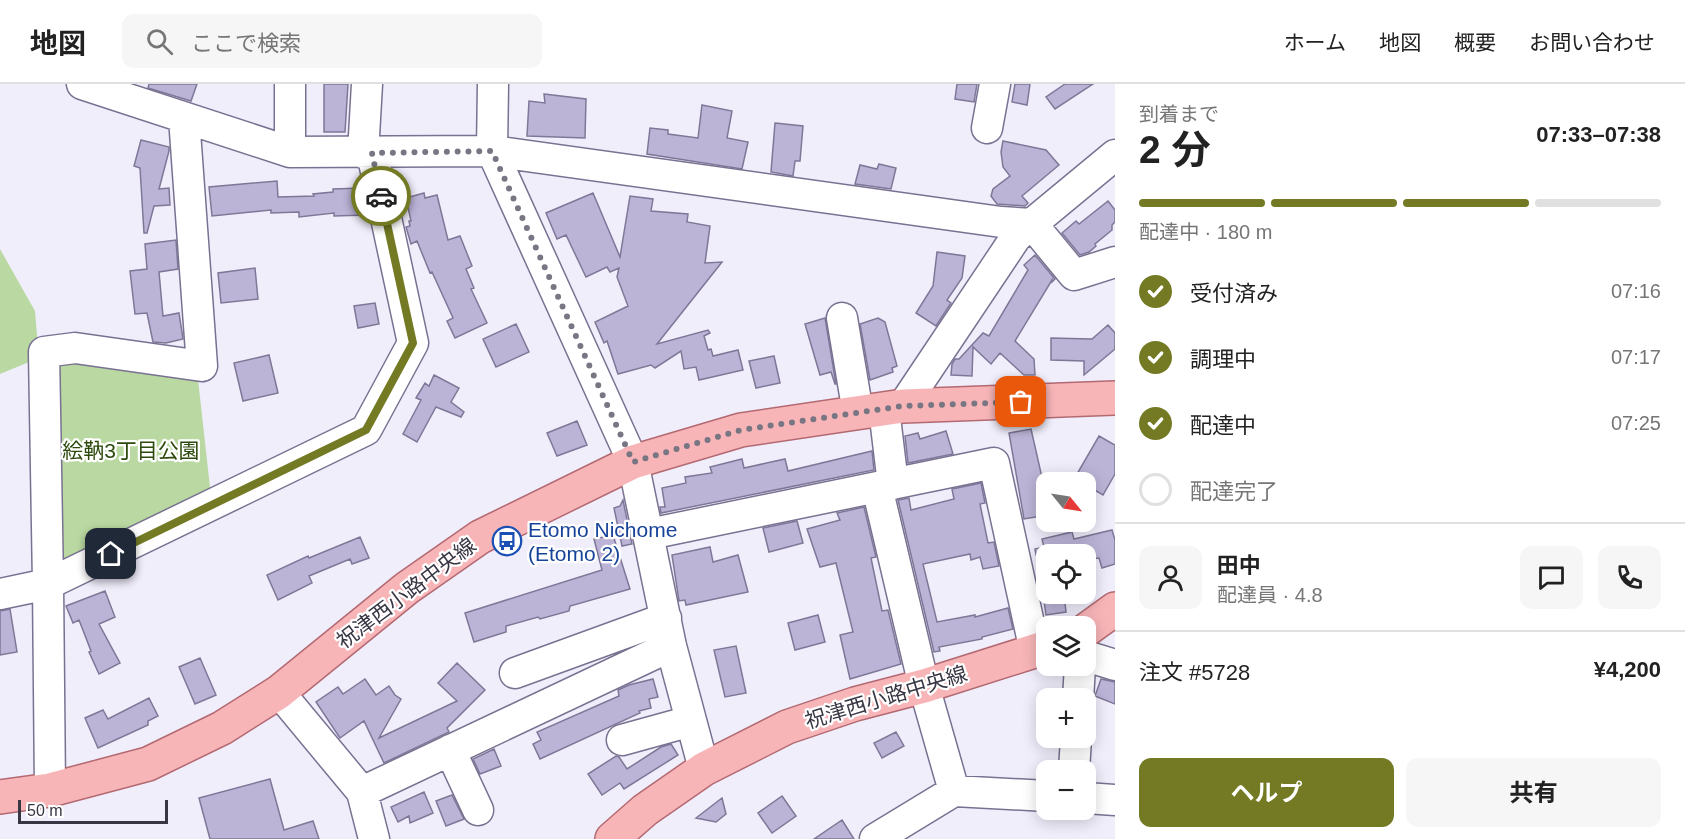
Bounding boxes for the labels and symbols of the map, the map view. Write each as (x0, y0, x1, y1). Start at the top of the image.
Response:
courier (351, 166, 411, 226)
pin (995, 376, 1046, 427)
park label: 絵靹3丁目公園 (62, 439, 200, 462)
north arrow (1036, 472, 1096, 532)
place label: Etomo Nichome (Etomo 2) (528, 518, 677, 565)
bus stop icon: Etomo Nichome (Etomo 2) (491, 525, 523, 557)
pin (85, 528, 136, 579)
street label: 祝津西小路中央線 (332, 533, 480, 653)
street label: 祝津西小路中央線 (802, 661, 970, 733)
scale bar (18, 797, 168, 824)

